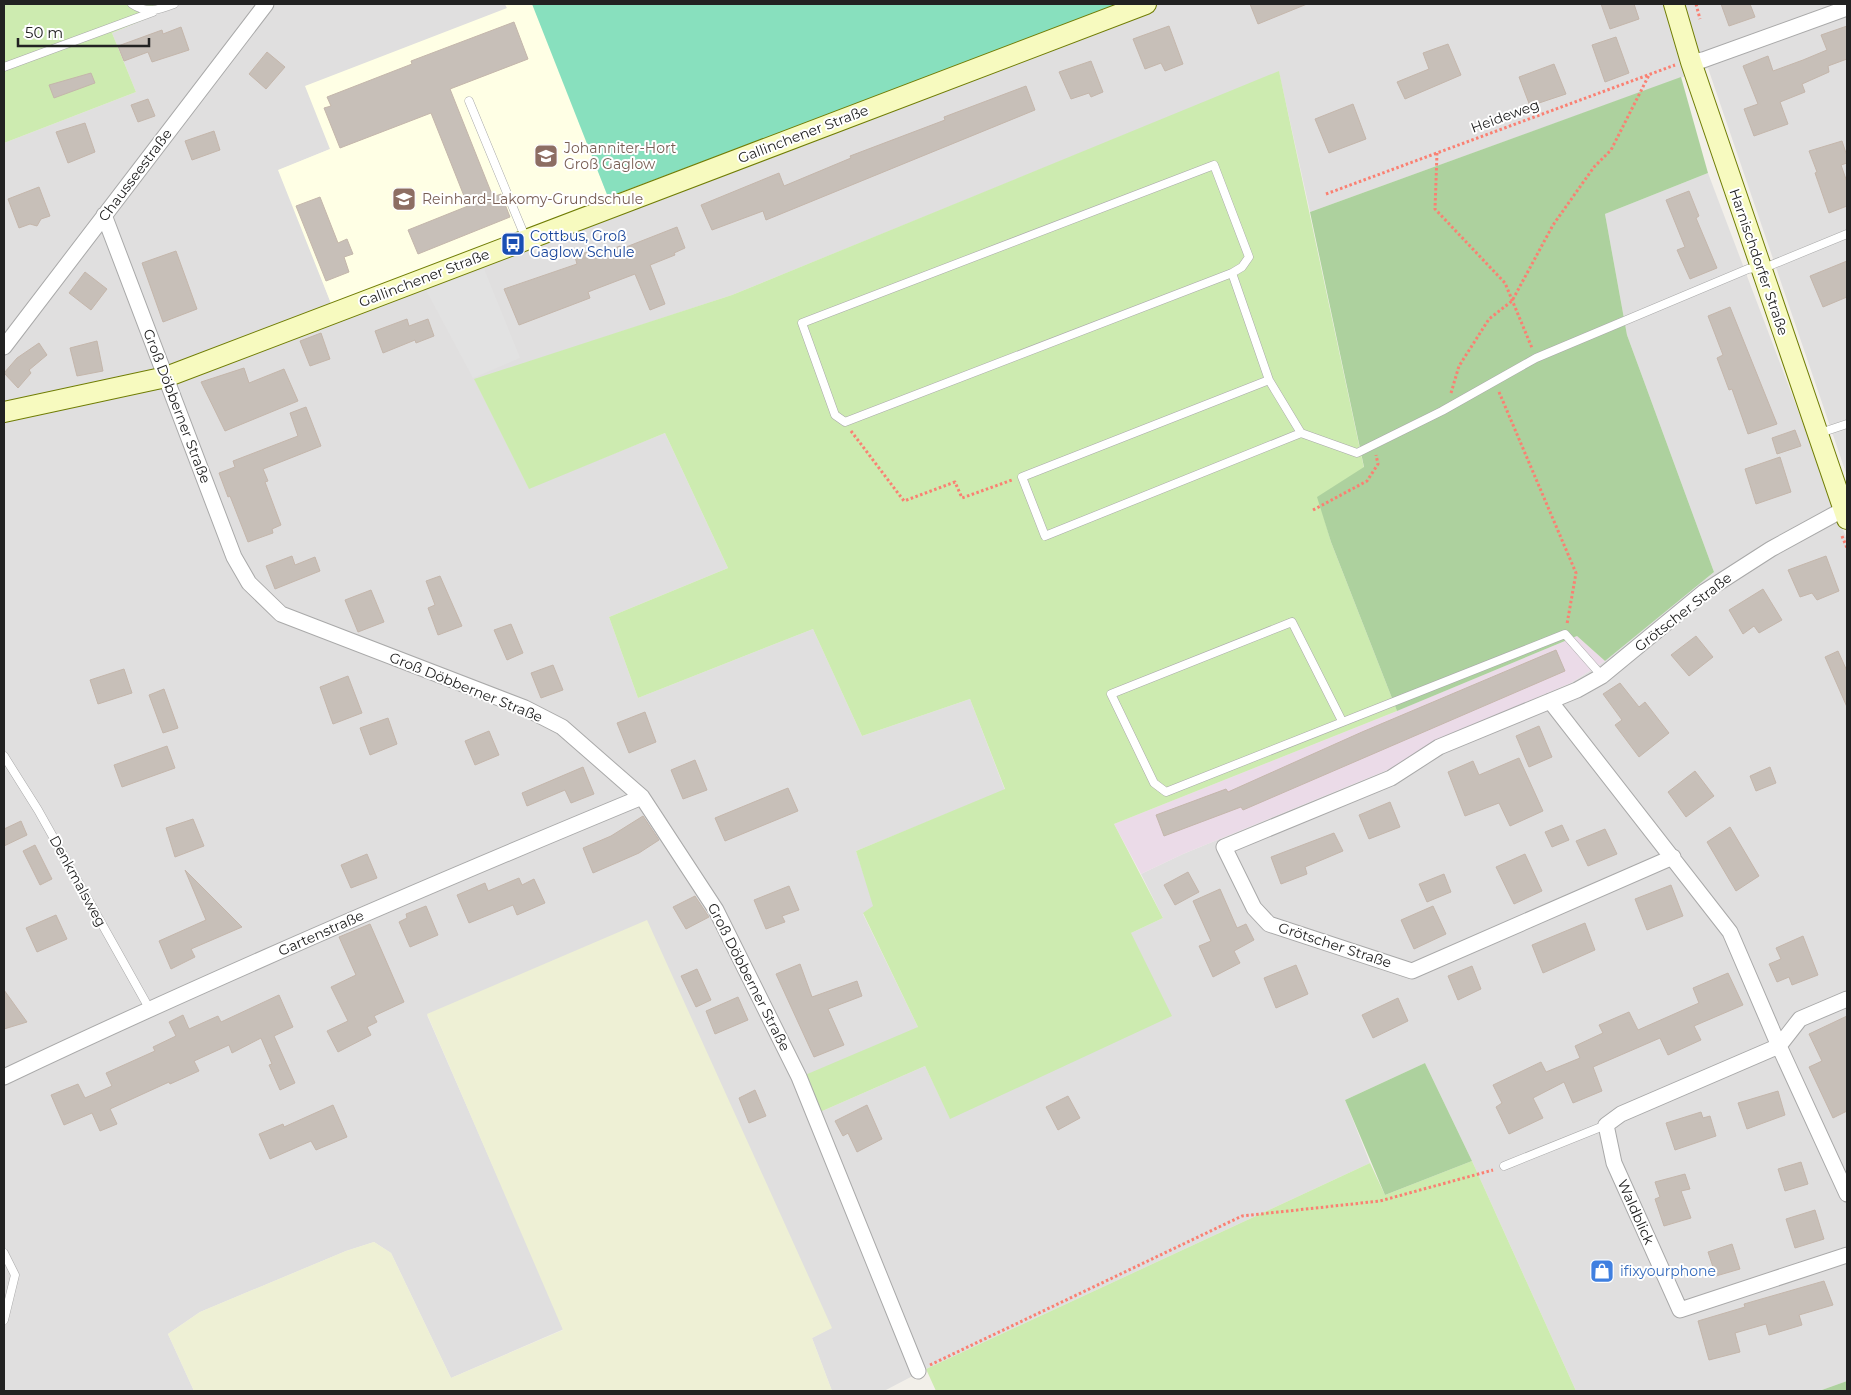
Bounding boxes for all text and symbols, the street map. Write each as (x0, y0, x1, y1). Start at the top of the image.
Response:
scale bar (18, 15, 149, 47)
text: 50 m (25, 23, 63, 42)
street label: Heideweg (1468, 95, 1542, 137)
street label: Gallinchener Straße (735, 101, 871, 167)
street label: Chausseestraße (94, 125, 176, 225)
place label: Johanniter-Hort Groß Gaglow (563, 139, 677, 173)
school or university icon: Johanniter-Hort Groß Gaglow (533, 143, 559, 169)
school or university icon: Reinhard-Lakomy-Grundschule (391, 186, 417, 212)
street label: Harnischdorfer Straße (1725, 186, 1793, 338)
place label: Reinhard-Lakomy-Grundschule (422, 190, 643, 208)
place label: Cottbus, Groß Gaglow Schule (530, 227, 634, 261)
bus stop icon: Cottbus, Groß Gaglow Schule (500, 231, 526, 257)
street label: Gallinchener Straße (356, 245, 492, 311)
street label: Groß Döbberner Straße (139, 326, 215, 486)
street label: Grötscher Straße (1631, 569, 1735, 655)
street label: Groß Döbberner Straße (387, 648, 545, 726)
street label: Denkmalsweg (46, 832, 110, 930)
street label: Groß Döbberner Straße (704, 900, 794, 1054)
street label: Gartenstraße (275, 906, 367, 960)
street label: Grötscher Straße (1276, 918, 1394, 972)
street label: Waldblick (1614, 1177, 1659, 1248)
shop icon: ifixyourphone (1589, 1258, 1615, 1284)
place label: ifixyourphone (1620, 1262, 1716, 1280)

